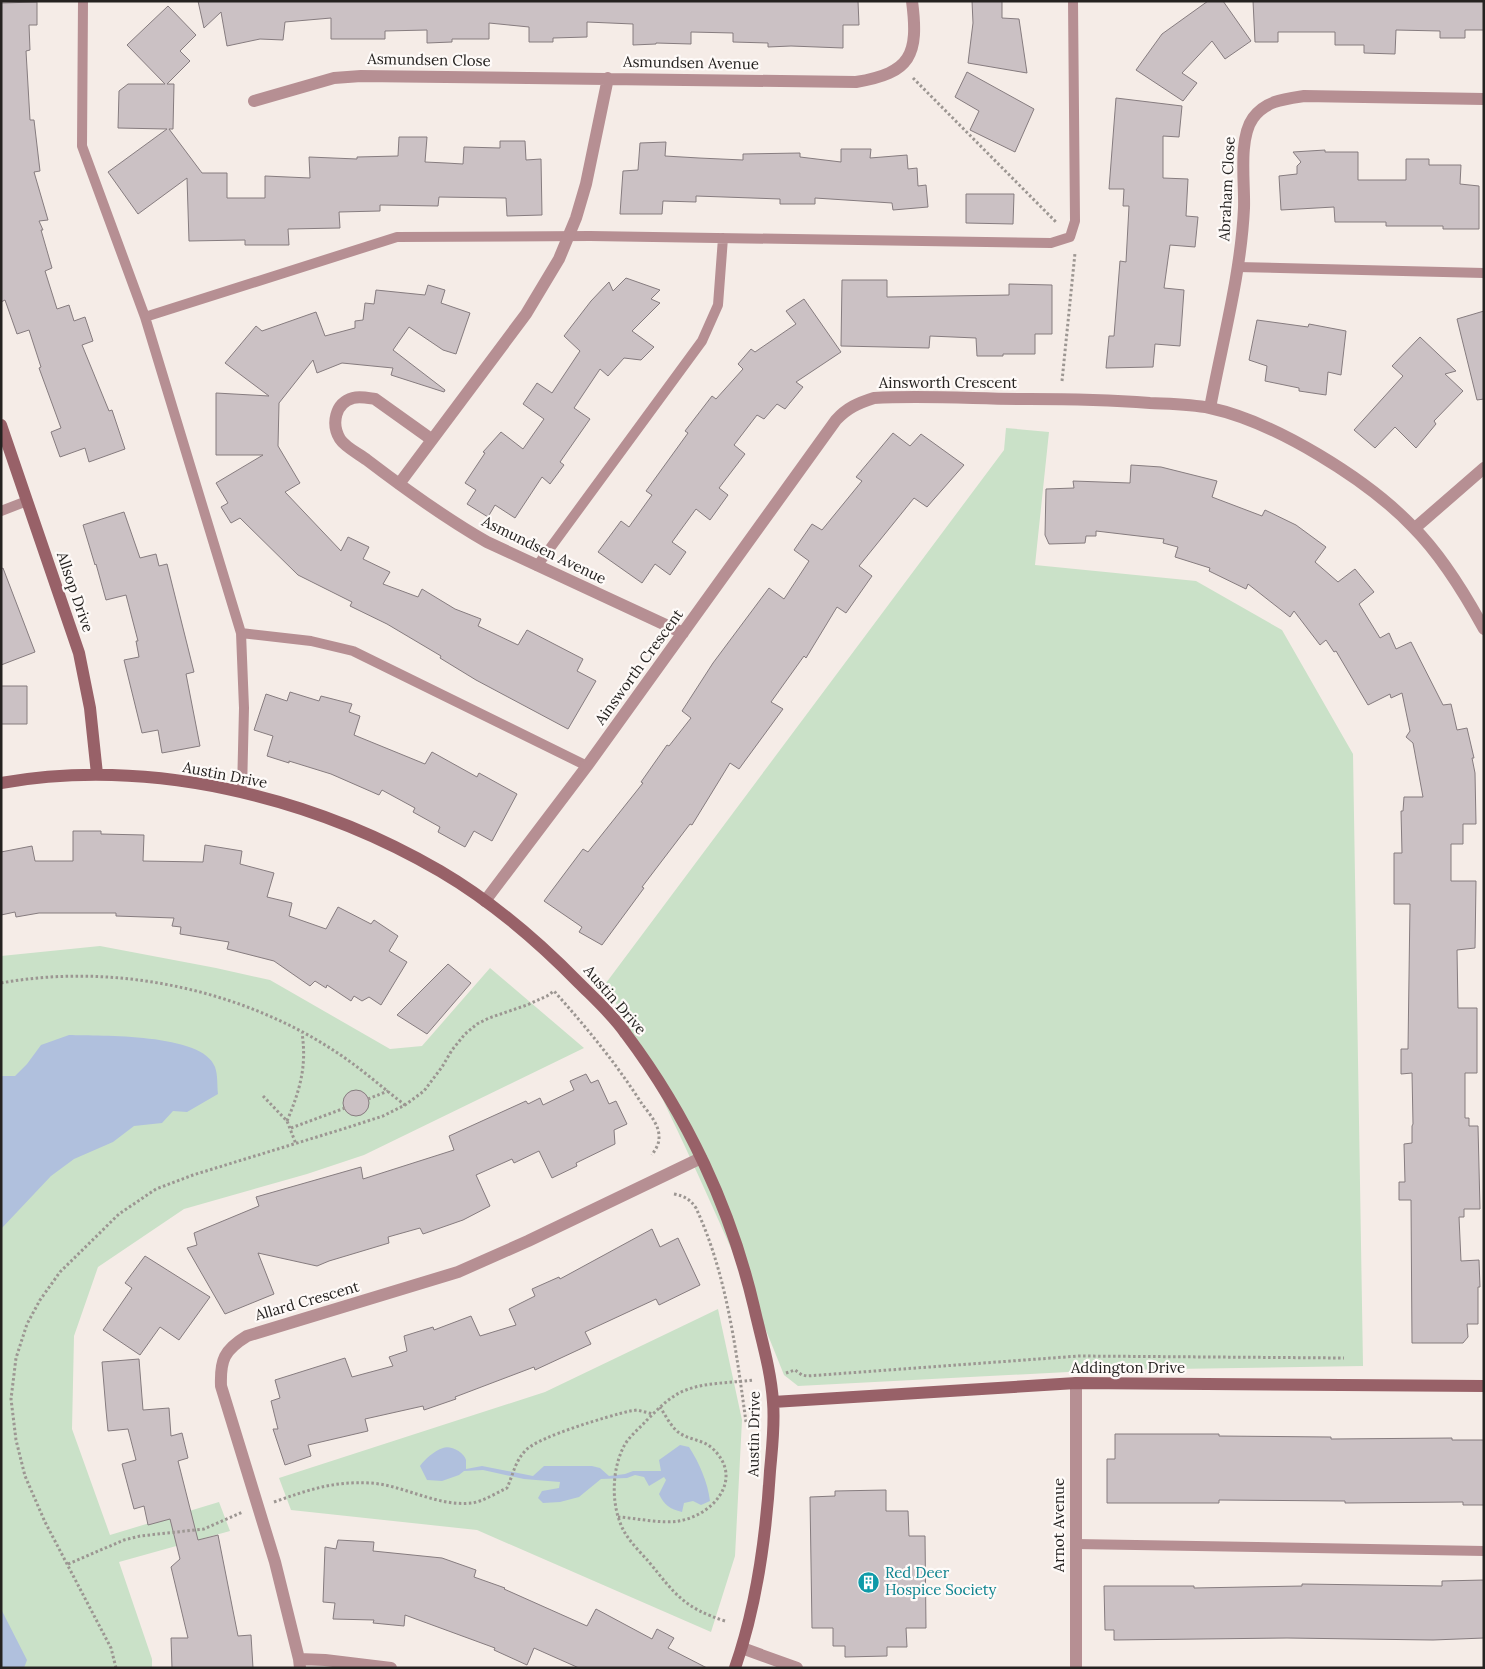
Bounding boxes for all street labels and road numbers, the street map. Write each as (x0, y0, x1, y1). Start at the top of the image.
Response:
street label: Asmundsen Close (366, 49, 491, 70)
street label: Asmundsen Avenue (622, 52, 759, 73)
street label: Abraham Close (1214, 136, 1239, 243)
street label: Ainsworth Crescent (878, 373, 1017, 392)
street label: Asmundsen Avenue (478, 511, 609, 588)
street label: Allsop Drive (53, 548, 98, 634)
street label: Ainsworth Crescent (590, 605, 687, 729)
street label: Austin Drive (180, 757, 269, 792)
street label: Austin Drive (579, 960, 651, 1038)
street label: Allard Crescent (252, 1277, 361, 1325)
street label: Addington Drive (1070, 1358, 1185, 1377)
street label: Austin Drive (743, 1391, 764, 1478)
street label: Arnot Avenue (1049, 1478, 1068, 1573)

